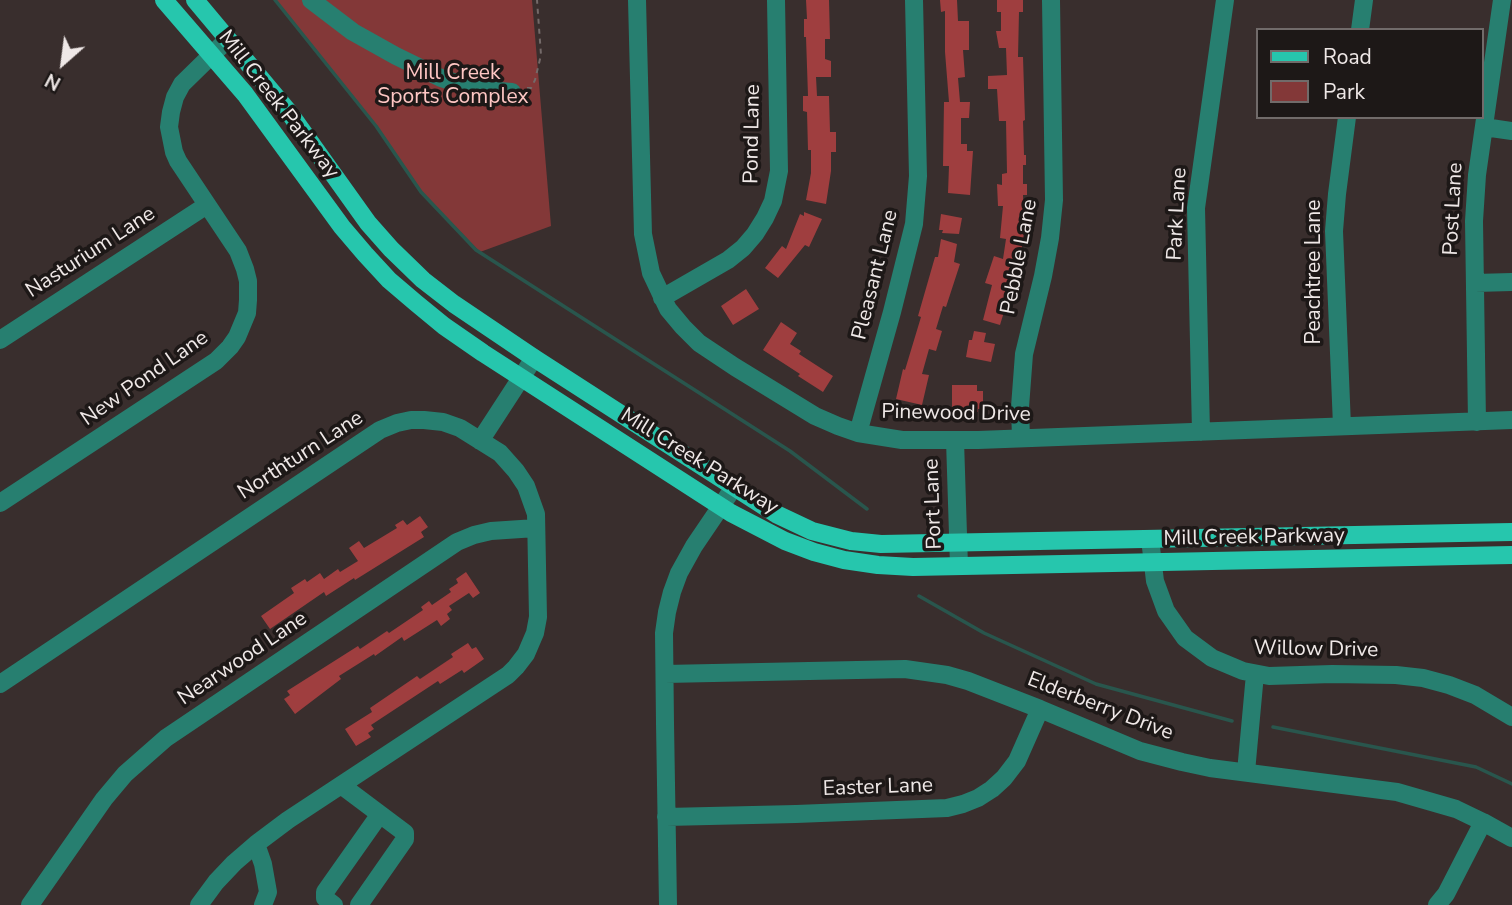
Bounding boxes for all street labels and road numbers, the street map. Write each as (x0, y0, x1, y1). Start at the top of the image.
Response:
street label: Mill Creek Parkway (212, 26, 344, 184)
street label: Pond Lane (740, 84, 766, 184)
street label: Post Lane (1439, 162, 1469, 256)
street label: Park Lane (1163, 167, 1193, 261)
street label: Pebble Lane (996, 197, 1044, 317)
street label: Peachtree Lane (1302, 200, 1328, 344)
street label: Nasturium Lane (22, 202, 160, 304)
street label: Pleasant Lane (848, 207, 904, 343)
street label: New Pond Lane (77, 326, 213, 432)
street label: Pinewood Drive (881, 400, 1031, 428)
street label: Mill Creek Parkway (615, 403, 783, 521)
street label: Northturn Lane (234, 406, 368, 506)
street label: Port Lane (920, 458, 948, 550)
street label: Mill Creek Parkway (1163, 524, 1345, 552)
street label: Nearwood Lane (174, 607, 312, 711)
street label: Willow Drive (1253, 636, 1379, 664)
street label: Elderberry Drive (1023, 668, 1177, 746)
street label: Easter Lane (823, 773, 933, 803)

